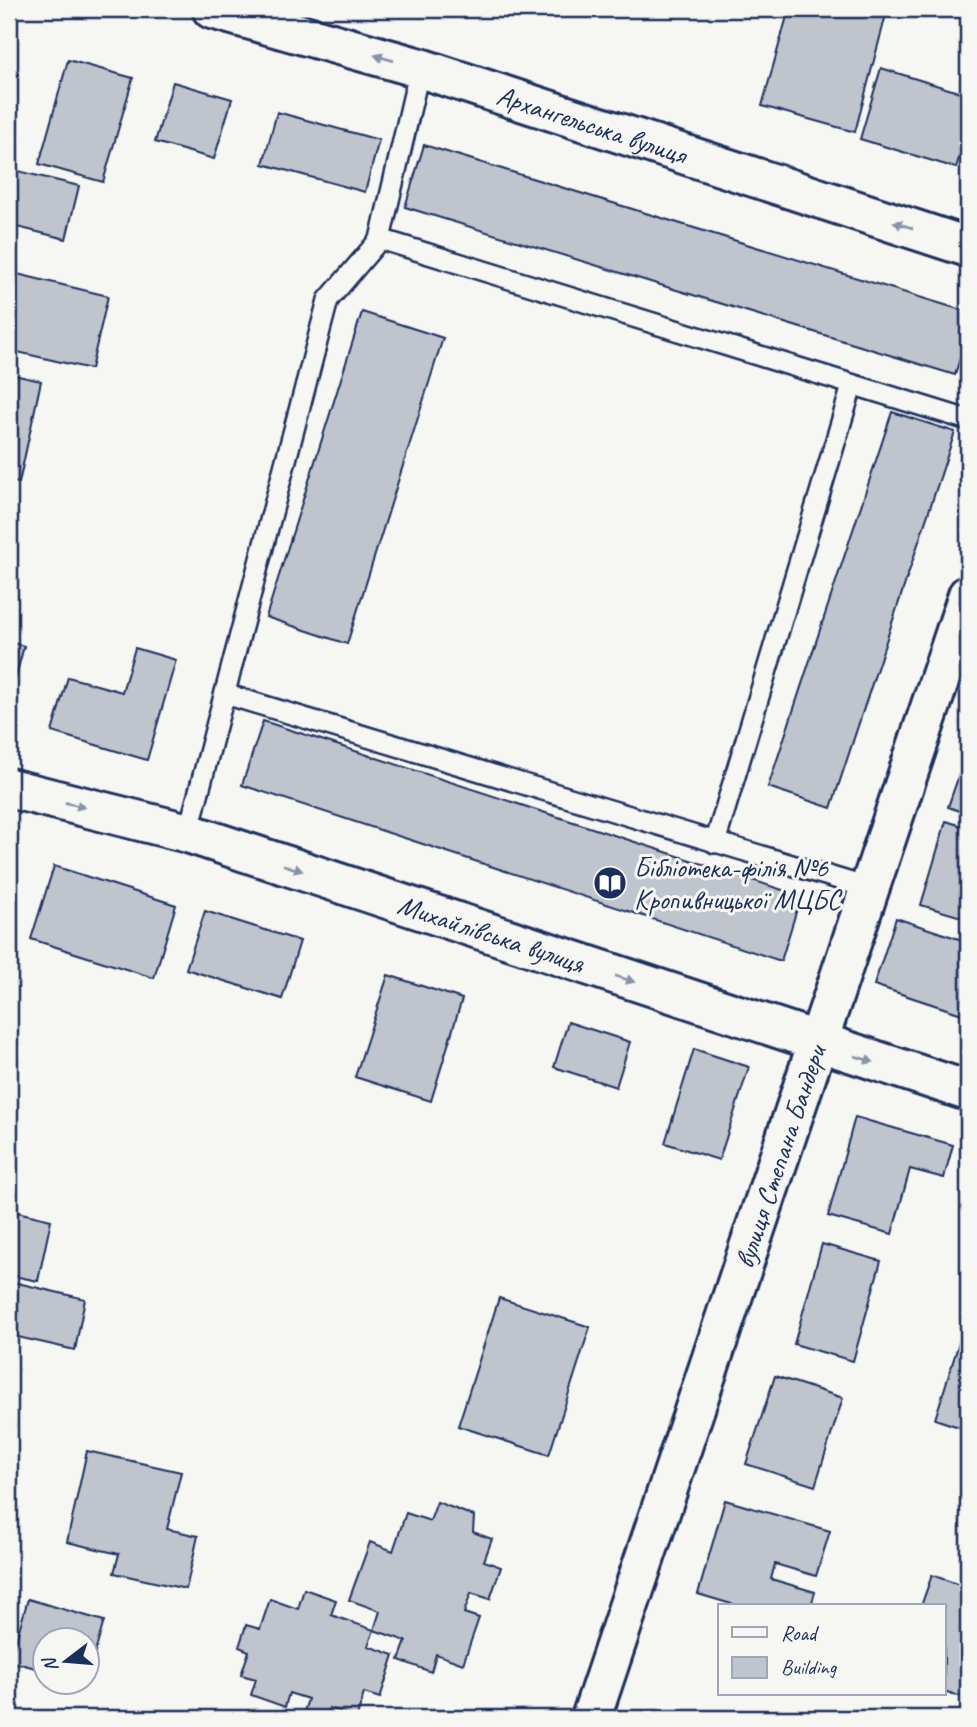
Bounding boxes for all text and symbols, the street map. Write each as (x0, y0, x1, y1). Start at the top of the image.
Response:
one-way arrow (373, 52, 394, 62)
street label: Архангельська вулиця (493, 77, 693, 172)
one-way arrow (893, 220, 914, 230)
one-way arrow (64, 800, 86, 811)
place label: Бібліотека-філія №6 Кропивницької МЦБС (634, 850, 843, 917)
one-way arrow (283, 863, 304, 874)
library icon: Бібліотека-філія №6 Кропивницької МЦБС (591, 864, 629, 902)
street label: Михайлівська вулиця (394, 886, 590, 981)
one-way arrow (615, 974, 636, 985)
street label: вулиця Степана Бандери (726, 1038, 834, 1272)
one-way arrow (854, 1054, 875, 1064)
legend (718, 1604, 946, 1696)
text: Road (781, 1620, 820, 1646)
north arrow (32, 1626, 102, 1696)
text: N (37, 1653, 64, 1674)
text: Building (781, 1654, 838, 1680)

